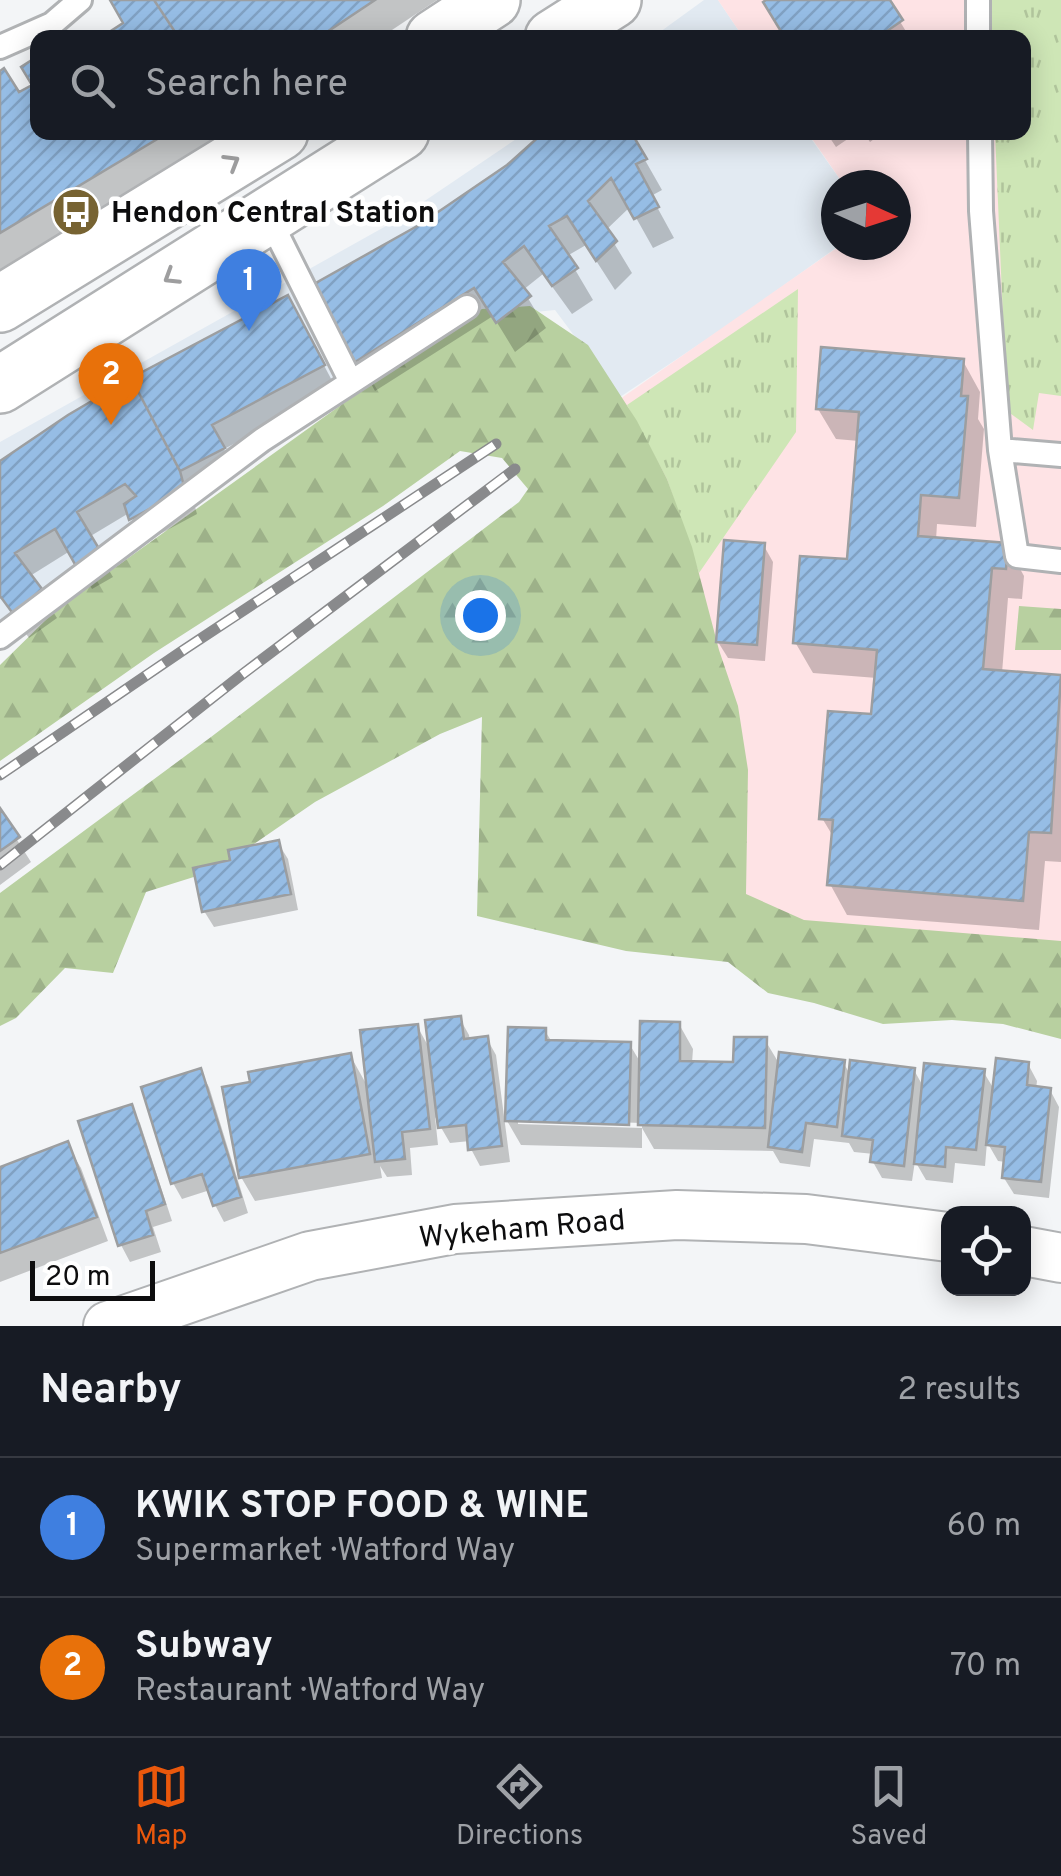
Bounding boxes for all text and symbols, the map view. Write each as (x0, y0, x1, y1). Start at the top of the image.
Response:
search box (30, 30, 1031, 140)
icon: search (65, 58, 120, 113)
text: Search here (145, 61, 348, 110)
one-way arrow (221, 155, 239, 174)
north arrow (821, 170, 911, 260)
bus stop icon: Hendon Central Station (50, 186, 102, 238)
place label: Hendon Central Station (111, 196, 436, 233)
pin: 1 (216, 248, 282, 331)
one-way arrow (163, 265, 181, 284)
pin: 2 (78, 342, 144, 425)
your location (455, 590, 506, 641)
street label: Wykeham Road (417, 1203, 627, 1258)
map controls (941, 1206, 1031, 1296)
button: locate (941, 1206, 1031, 1296)
scale bar (30, 1256, 155, 1300)
text: 20 m (45, 1260, 110, 1296)
text: Nearby (40, 1365, 182, 1418)
text: 2 results (897, 1371, 1021, 1411)
text: KWIK STOP FOOD & WINE (135, 1483, 589, 1532)
text: 1 (66, 1507, 79, 1547)
text: 60 m (947, 1507, 1021, 1547)
text: Supermarket · Watford Way (135, 1532, 515, 1572)
text: Subway (135, 1623, 273, 1672)
text: 2 (63, 1647, 82, 1687)
text: 70 m (950, 1647, 1021, 1687)
text: Restaurant · Watford Way (135, 1672, 485, 1712)
tab: Map (134, 1759, 189, 1855)
tab: Directions (456, 1759, 583, 1855)
tab: Saved (850, 1759, 927, 1855)

